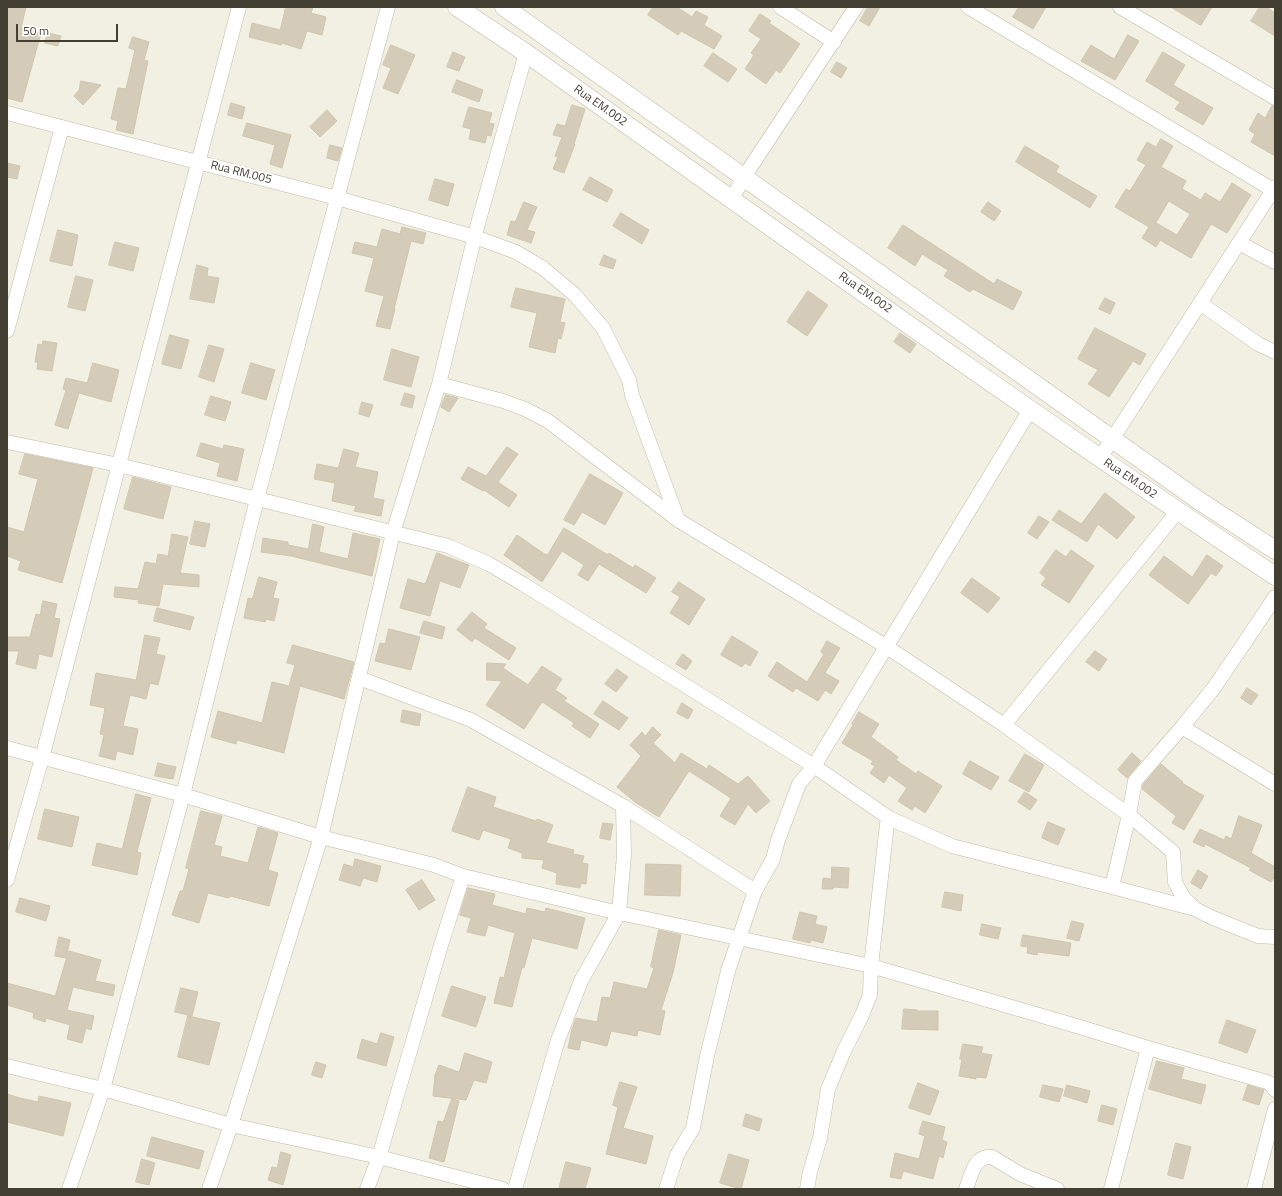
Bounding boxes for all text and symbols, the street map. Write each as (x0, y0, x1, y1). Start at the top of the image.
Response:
scale bar (18, 16, 120, 42)
text: 50 m (23, 21, 49, 40)
street label: Rua EM.002 (571, 82, 629, 130)
street label: Rua RM.005 (209, 158, 273, 188)
street label: Rua EM.002 (836, 269, 894, 317)
street label: Rua EM.002 (1100, 456, 1160, 502)

